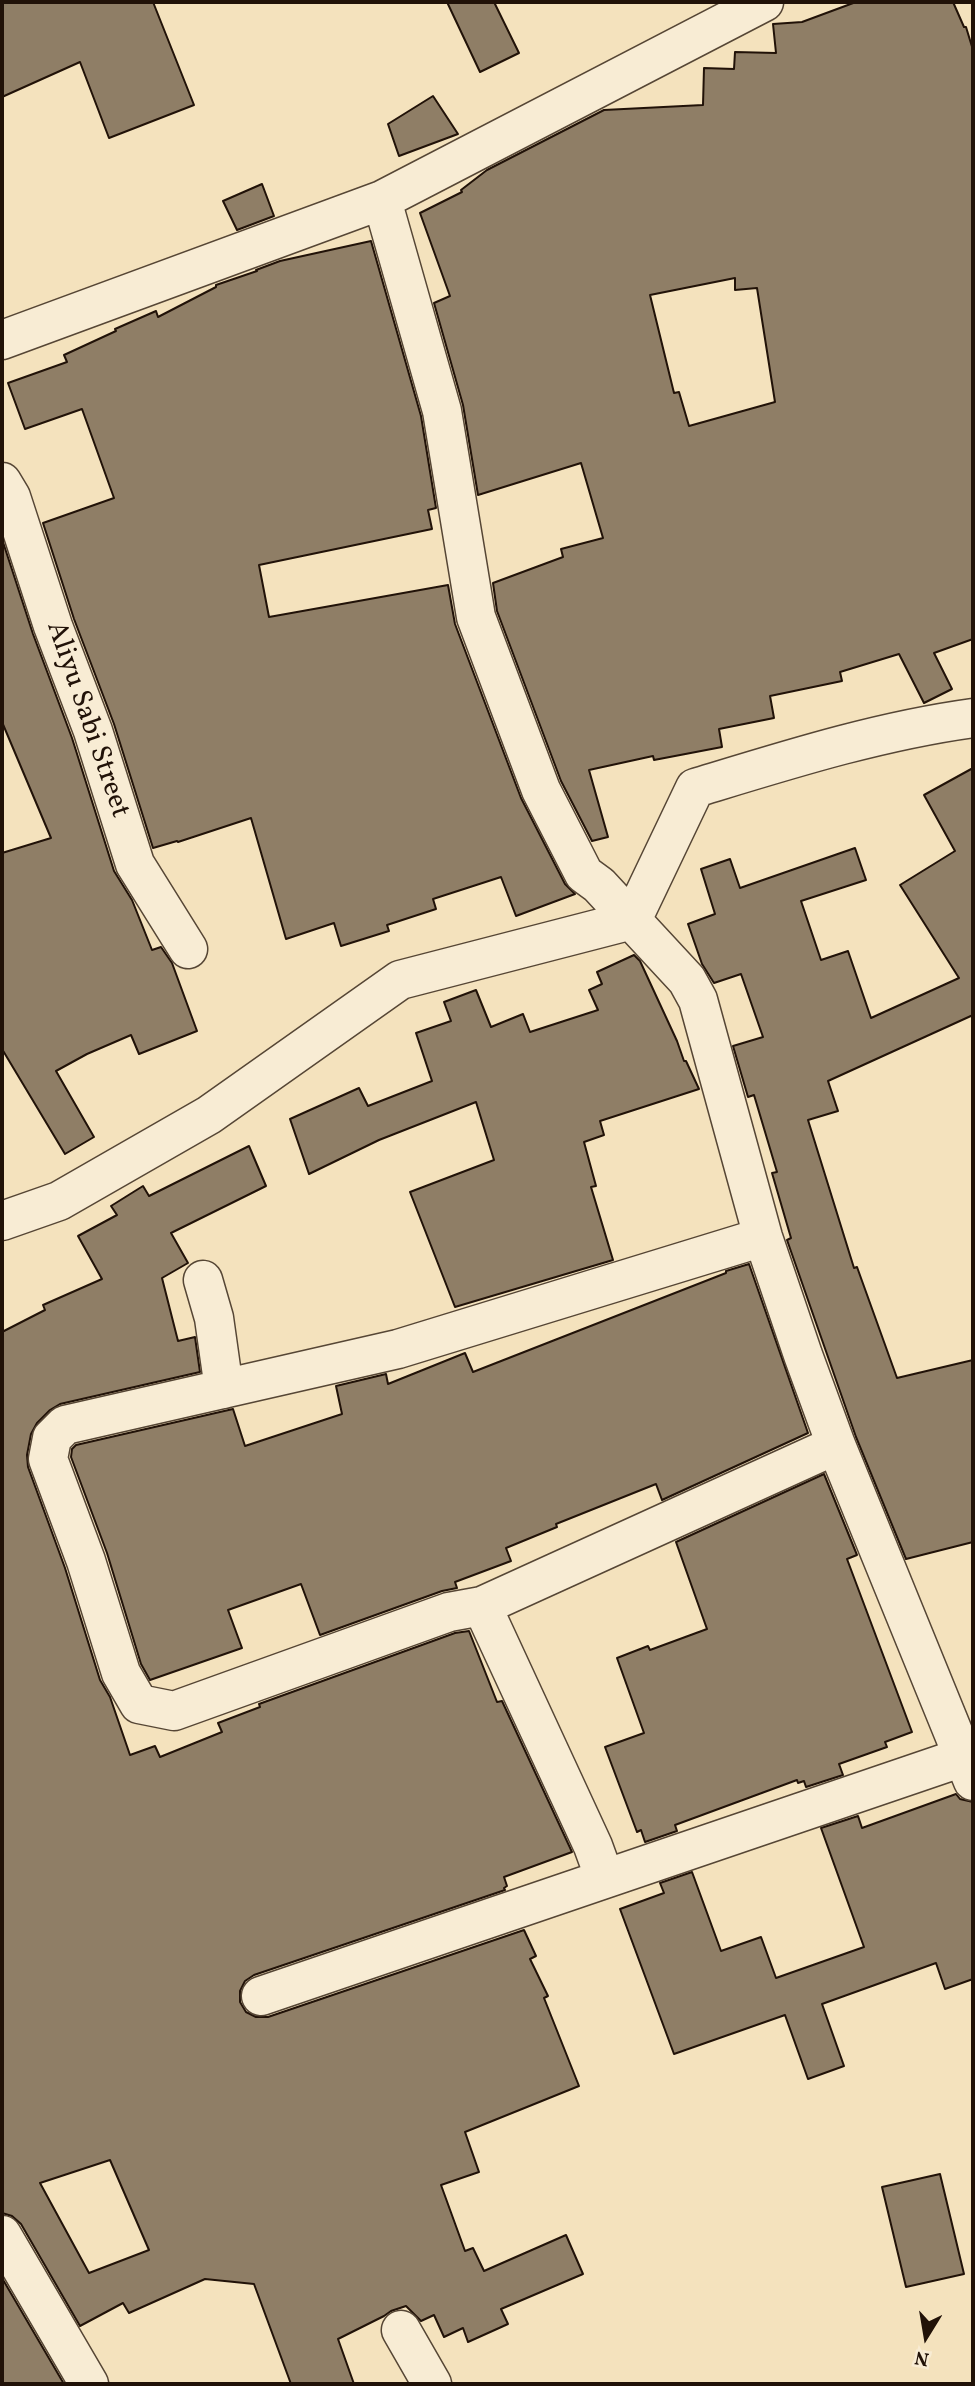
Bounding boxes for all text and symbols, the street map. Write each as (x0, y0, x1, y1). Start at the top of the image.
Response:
street label: Aliyu Sabi Street (37, 618, 135, 822)
north arrow (891, 2302, 961, 2372)
text: N (913, 2344, 931, 2372)

